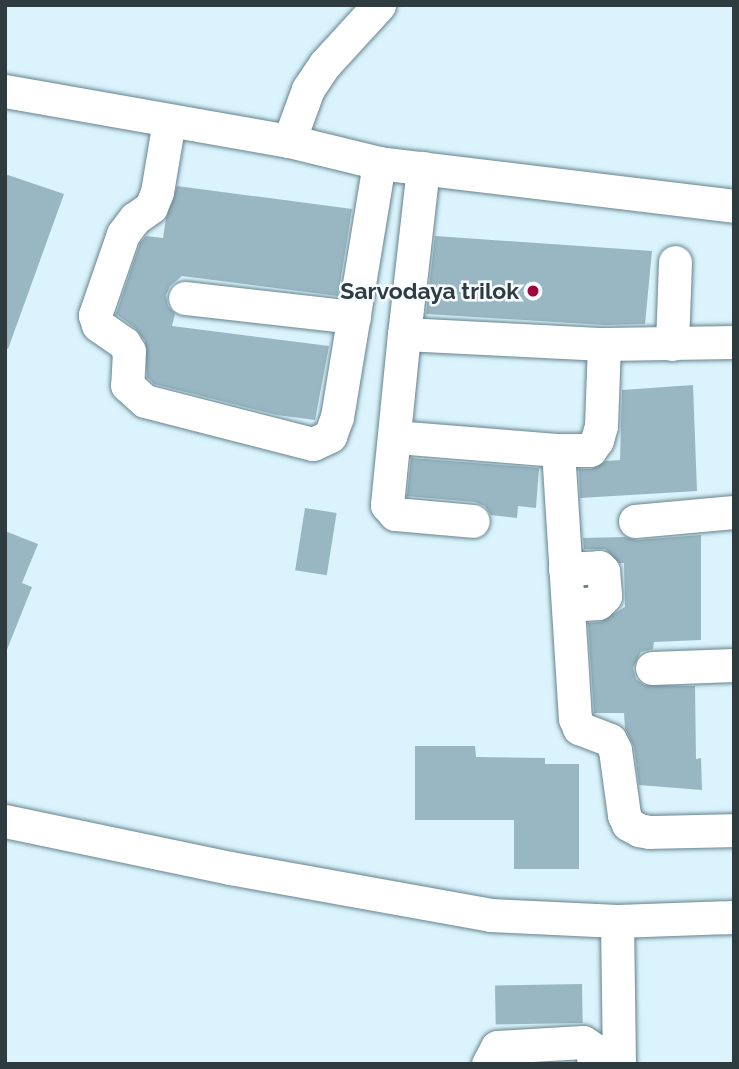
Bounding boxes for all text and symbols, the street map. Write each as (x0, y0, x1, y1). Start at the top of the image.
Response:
place label: Sarvodaya trilok (340, 277, 519, 305)
marker: Sarvodaya trilok (525, 283, 541, 299)

